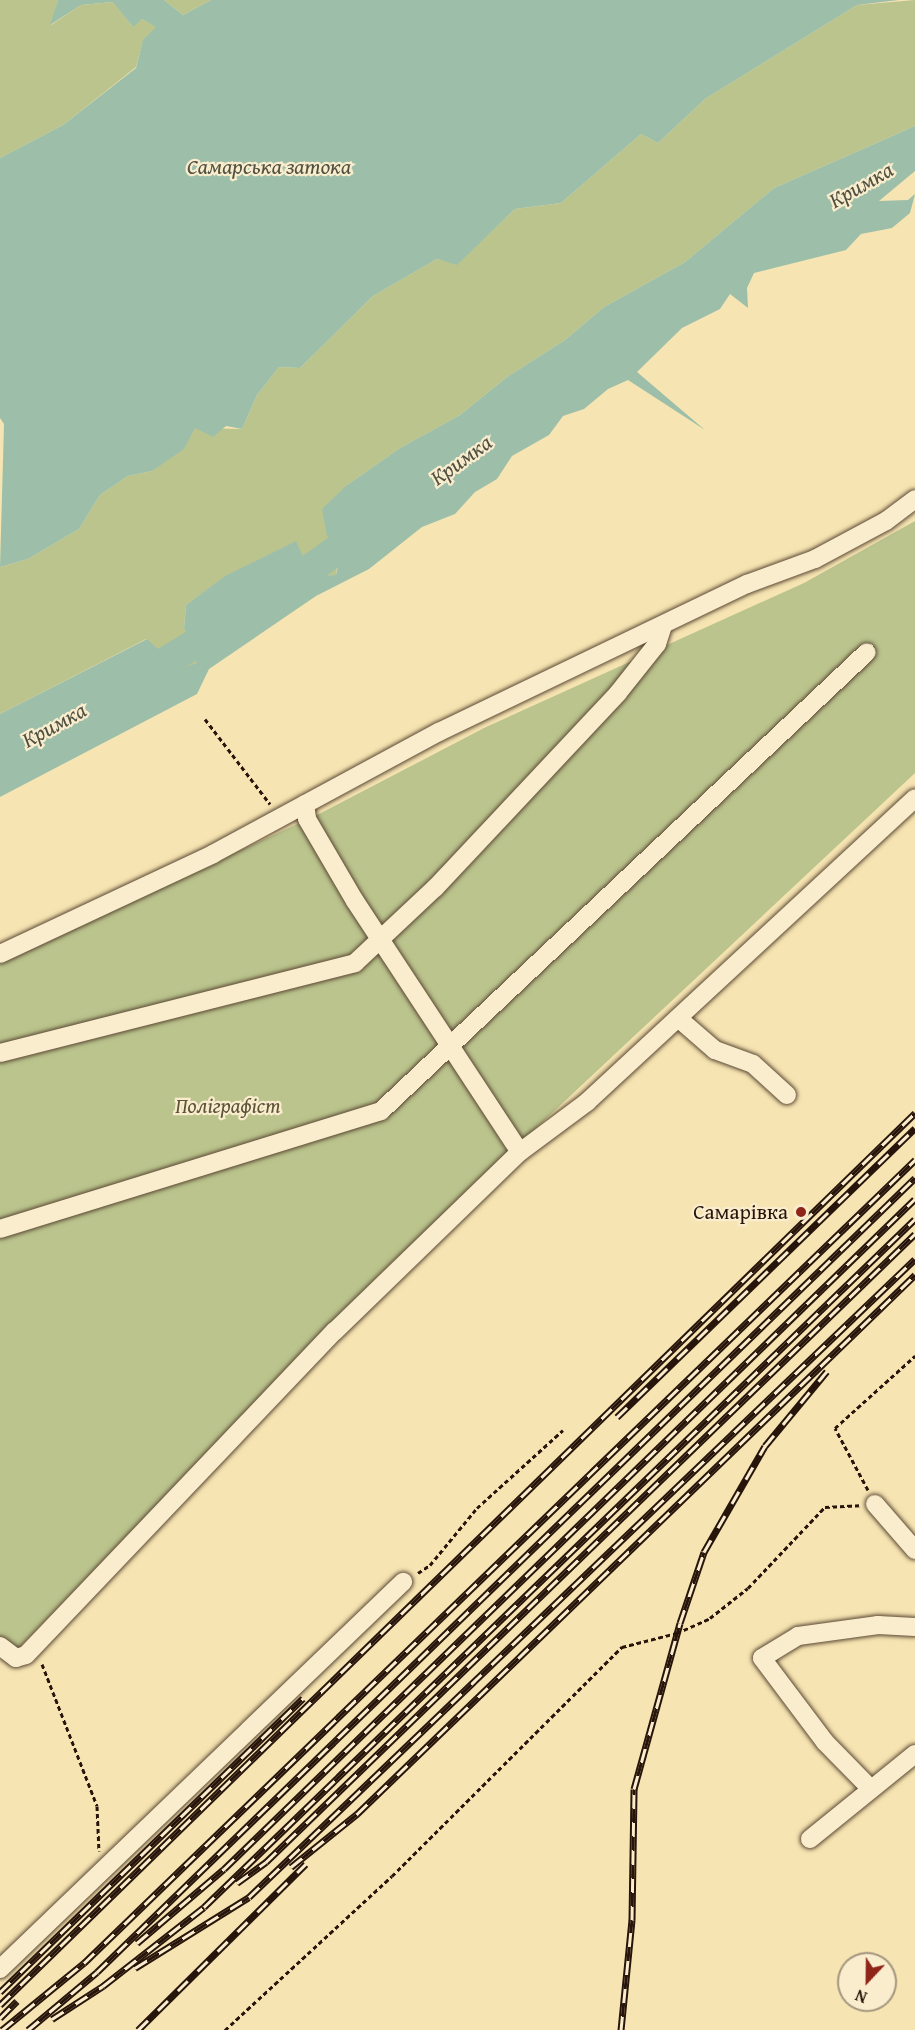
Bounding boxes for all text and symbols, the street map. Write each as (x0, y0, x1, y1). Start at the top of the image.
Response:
water label: Самарська затока (187, 154, 351, 180)
water label: Кримка (824, 156, 898, 214)
water label: Кримка (425, 429, 497, 491)
water label: Кримка (17, 697, 91, 753)
park label: Поліграфіст (175, 1093, 281, 1119)
place label: Самарівка (693, 1199, 788, 1225)
marker: Самарівка (792, 1203, 810, 1221)
north arrow (837, 1952, 897, 2012)
text: N (852, 1984, 870, 2010)

